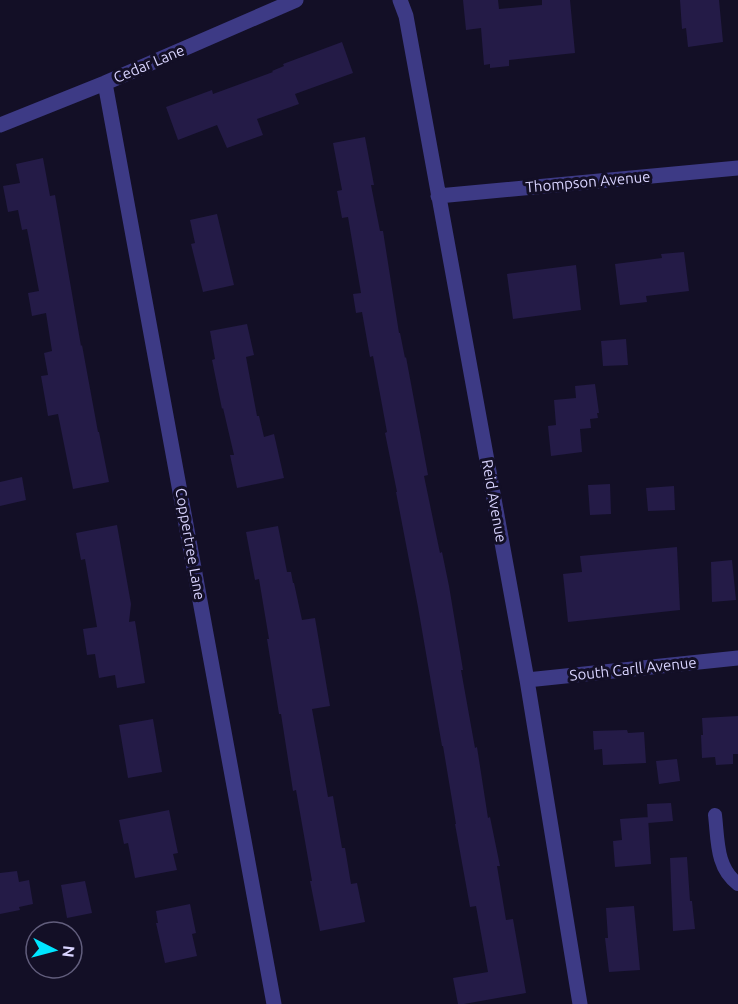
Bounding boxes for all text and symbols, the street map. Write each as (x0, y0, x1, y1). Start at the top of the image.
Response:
street label: Cedar Lane (111, 41, 187, 86)
street label: Thompson Avenue (525, 168, 651, 195)
street label: Reid Avenue (479, 458, 510, 544)
street label: Coppertree Lane (172, 487, 209, 601)
street label: South Carll Avenue (569, 653, 697, 684)
north arrow (24, 920, 84, 980)
text: N (59, 945, 78, 958)

